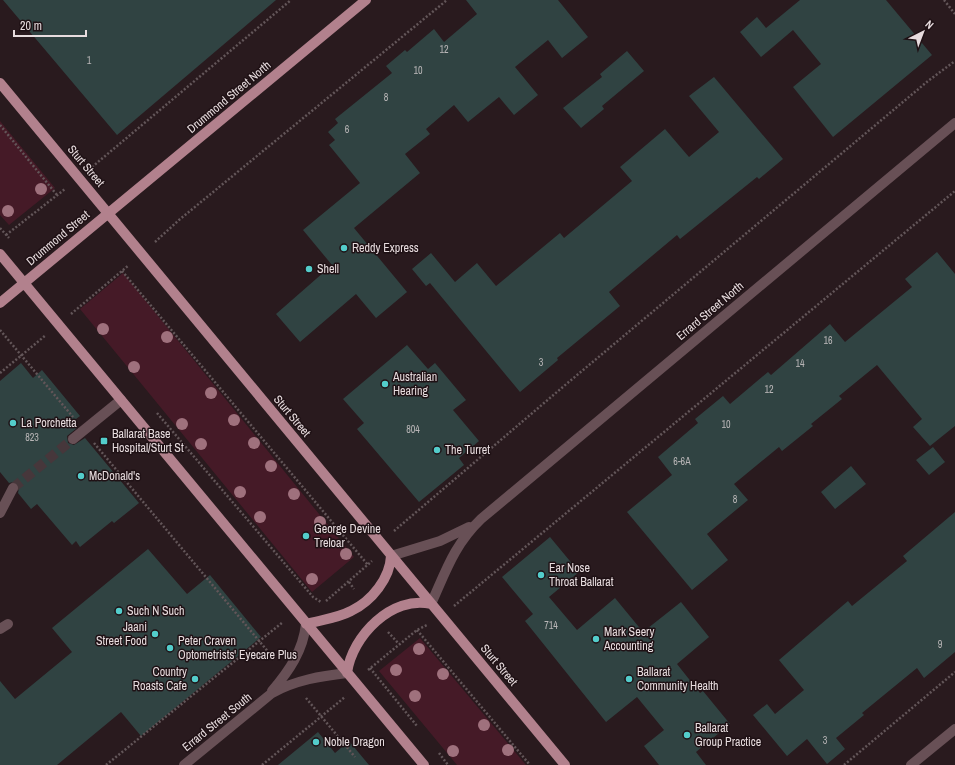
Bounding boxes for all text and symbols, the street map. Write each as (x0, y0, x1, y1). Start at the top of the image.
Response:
scale bar (14, 12, 86, 38)
north arrow (903, 12, 943, 52)
text: N (923, 17, 937, 32)
text: 20 m (20, 18, 42, 34)
house number: 12 (439, 43, 449, 56)
house number: 1 (87, 54, 92, 67)
street label: Drummond Street North (184, 57, 274, 137)
house number: 10 (413, 64, 423, 77)
house number: 8 (384, 91, 389, 104)
house number: 6 (345, 123, 350, 136)
street label: Sturt Street (64, 142, 108, 190)
street label: Drummond Street (23, 207, 93, 269)
place label: Reddy Express (352, 240, 419, 256)
marker: Reddy Express (339, 243, 349, 253)
place label: Shell (317, 261, 339, 277)
marker: Shell (304, 264, 314, 274)
street label: Errard Street North (673, 278, 747, 344)
house number: 16 (823, 334, 833, 347)
house number: 3 (539, 356, 544, 369)
house number: 14 (795, 357, 805, 370)
place label: Australian Hearing (392, 369, 437, 399)
marker: Australian Hearing (380, 379, 390, 389)
house number: 12 (764, 383, 774, 396)
street label: Sturt Street (270, 392, 314, 440)
place label: La Porchetta (21, 415, 77, 431)
marker: La Porchetta (8, 418, 18, 428)
house number: 10 (721, 418, 731, 431)
house number: 804 (406, 423, 420, 436)
place label: Ballarat Base Hospital/Sturt St (112, 426, 184, 456)
house number: 823 (25, 431, 39, 444)
marker: Ballarat Base Hospital/Sturt St (99, 436, 109, 446)
place label: The Turret (445, 442, 490, 458)
marker: The Turret (432, 445, 442, 455)
house number: 6-6A (673, 455, 691, 468)
place label: McDonald's (89, 468, 140, 484)
marker: McDonald's (76, 471, 86, 481)
house number: 8 (733, 493, 738, 506)
place label: George Devine Treloar (314, 521, 381, 551)
marker: George Devine Treloar (301, 531, 311, 541)
place label: Ear Nose Throat Ballarat (549, 560, 614, 590)
marker: Ear Nose Throat Ballarat (536, 570, 546, 580)
place label: Such N Such (127, 603, 184, 619)
marker: Such N Such (114, 606, 124, 616)
place label: Jaani Street Food (96, 619, 147, 649)
house number: 714 (544, 619, 558, 632)
place label: Mark Seery Accounting (603, 624, 654, 654)
marker: Jaani Street Food (150, 629, 160, 639)
place label: Peter Craven Optometrists' Eyecare Plus (178, 633, 297, 663)
marker: Mark Seery Accounting (591, 634, 601, 644)
house number: 9 (938, 638, 943, 651)
street label: Sturt Street (477, 641, 521, 689)
marker: Peter Craven Optometrists' Eyecare Plus (165, 643, 175, 653)
place label: Country Roasts Cafe (133, 664, 187, 694)
place label: Ballarat Community Health (637, 664, 718, 694)
marker: Country Roasts Cafe (190, 674, 200, 684)
marker: Ballarat Community Health (624, 674, 634, 684)
street label: Errard Street South (179, 689, 255, 755)
place label: Ballarat Group Practice (695, 720, 761, 750)
marker: Ballarat Group Practice (682, 730, 692, 740)
place label: Noble Dragon (324, 734, 385, 750)
house number: 3 (823, 734, 828, 747)
marker: Noble Dragon (311, 737, 321, 747)

